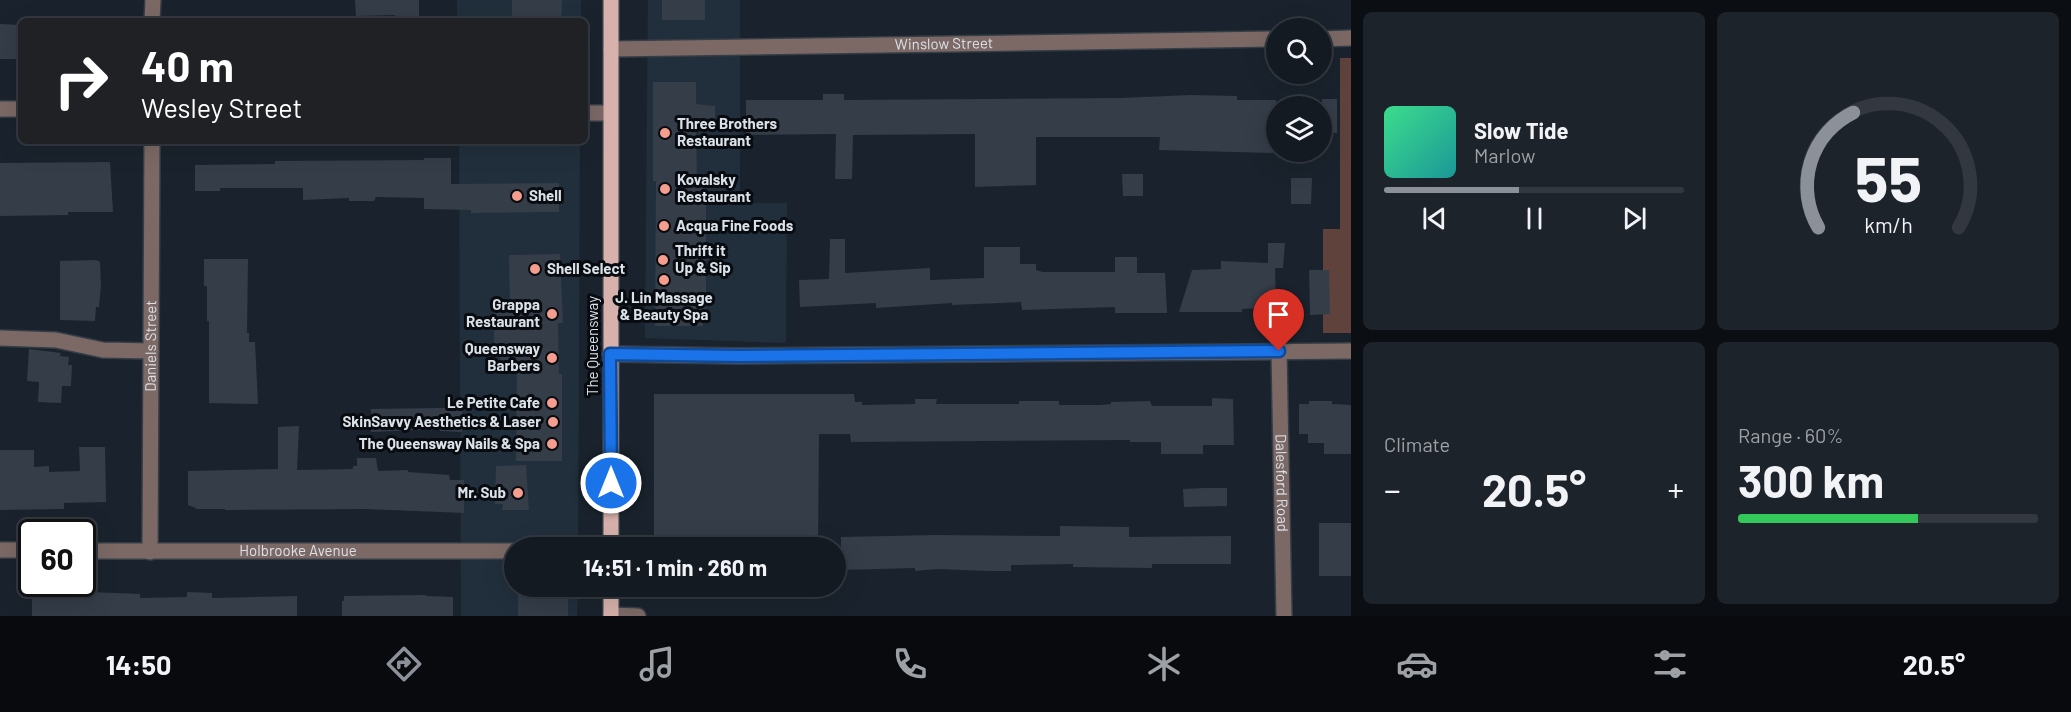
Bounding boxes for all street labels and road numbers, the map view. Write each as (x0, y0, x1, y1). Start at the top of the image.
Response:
street label: Winslow Street (895, 33, 993, 53)
street label: The Queensway (583, 296, 601, 396)
street label: Daniels Street (141, 300, 159, 392)
street label: Dalesford Road (1273, 434, 1292, 532)
street label: Holbrooke Avenue (239, 541, 357, 559)

